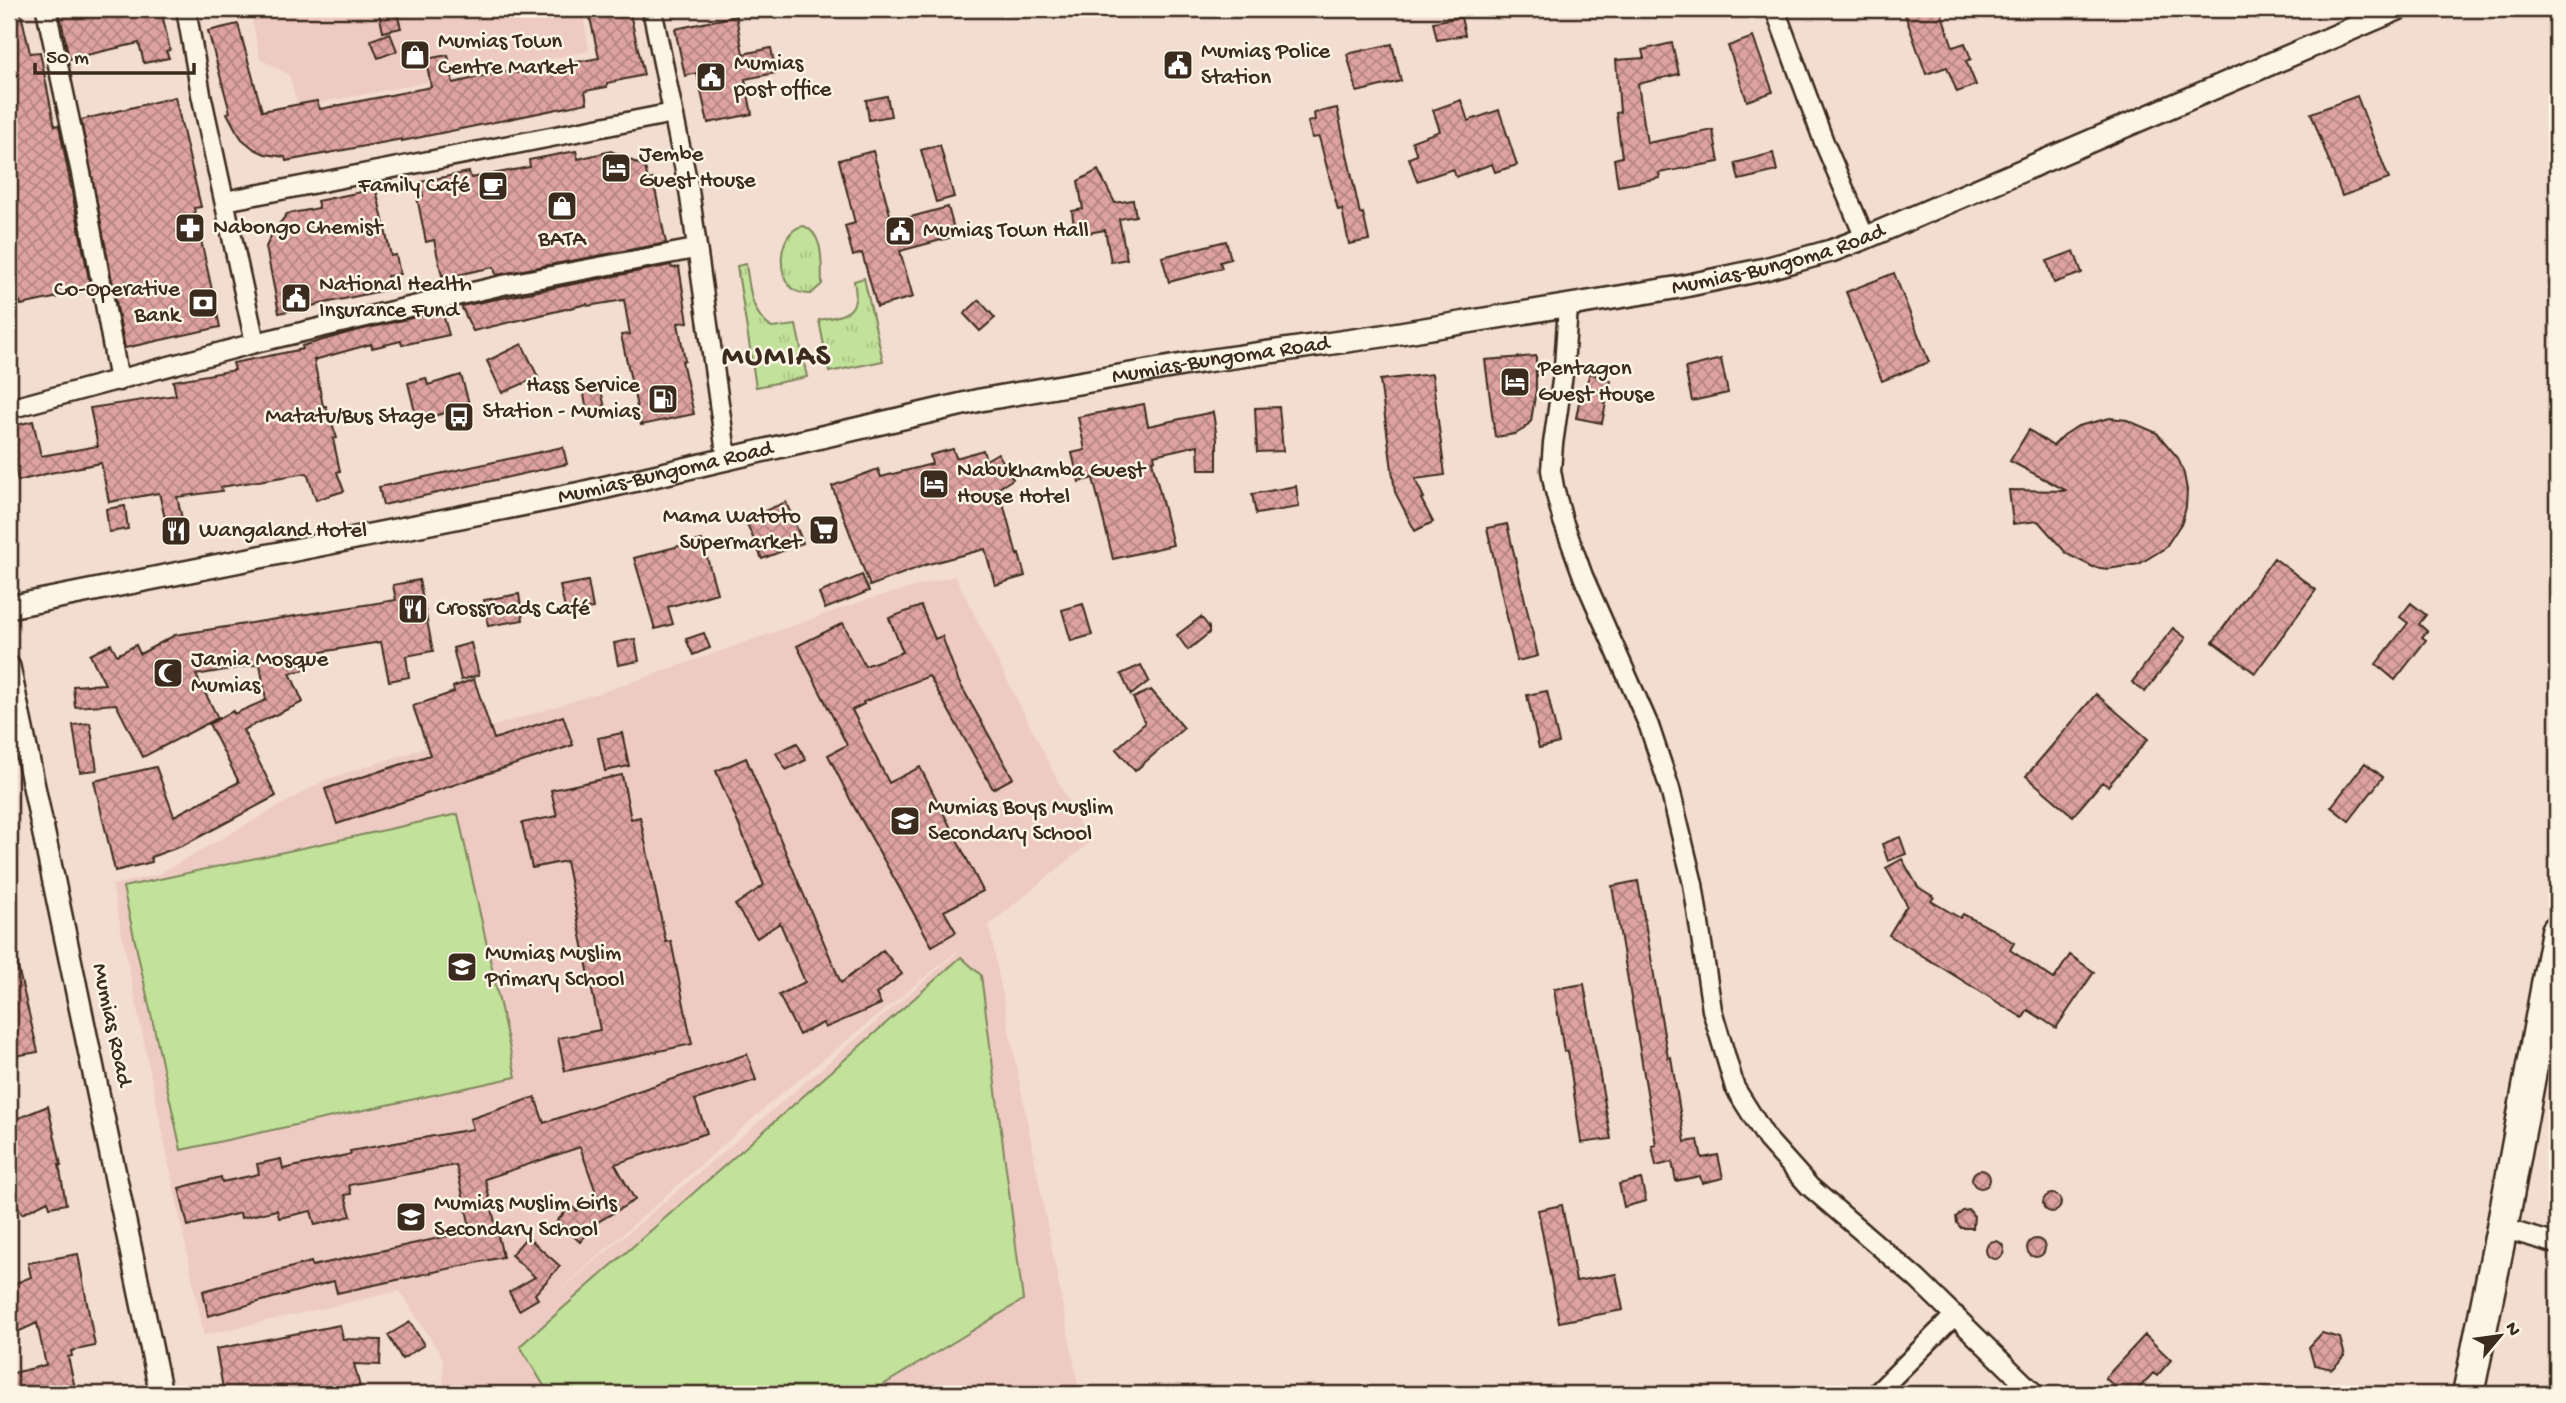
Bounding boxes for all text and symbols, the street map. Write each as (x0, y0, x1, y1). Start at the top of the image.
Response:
place label: Mumias Town Centre Market (438, 29, 578, 82)
scale bar (35, 32, 194, 76)
shop icon: Mumias Town Centre Market (398, 38, 432, 72)
place label: Mumias Police Station (1201, 39, 1331, 92)
text: 50 m (46, 47, 89, 72)
public building icon: Mumias Police Station (1161, 48, 1195, 82)
place label: Mumias post office (733, 51, 832, 104)
public building icon: Mumias post office (694, 60, 728, 94)
place label: Jembe Guest House (639, 142, 757, 195)
hotel icon: Jembe Guest House (599, 151, 633, 185)
cafe icon: Family Café (476, 169, 510, 203)
place label: Family Café (357, 173, 471, 200)
shop icon: BATA (545, 189, 579, 223)
pharmacy icon: Nabongo Chemist (173, 211, 207, 245)
public building icon: Mumias Town Hall (883, 214, 917, 248)
place label: Nabongo Chemist (213, 215, 384, 242)
street label: Mumias-Bungoma Road (1670, 217, 1890, 302)
place label: Mumias Town Hall (923, 218, 1089, 245)
place label: BATA (537, 227, 587, 254)
place label: National Health Insurance Fund (319, 272, 472, 325)
place label: Co-Operative Bank (54, 277, 183, 330)
public building icon: National Health Insurance Fund (279, 281, 313, 315)
bank icon: Co-Operative Bank (186, 286, 220, 320)
street label: Mumias-Bungoma Road (1110, 330, 1333, 391)
district label: MUMIAS (722, 341, 832, 376)
place label: Pentagon Guest House (1537, 356, 1656, 409)
hotel icon: Pentagon Guest House (1498, 365, 1532, 399)
place label: Hass Service Station - Mumias (483, 373, 641, 426)
fuel station icon: Hass Service Station - Mumias (646, 382, 680, 416)
bus stop icon: Matatu/Bus Stage (442, 400, 476, 434)
place label: Matatu/Bus Stage (265, 404, 437, 431)
street label: Mumias-Bungoma Road (556, 435, 777, 511)
place label: Nabukhamba Guest House Hotel (957, 458, 1146, 511)
hotel icon: Nabukhamba Guest House Hotel (917, 467, 951, 501)
place label: Mama Watoto Supermarket (663, 504, 803, 557)
supermarket icon: Mama Watoto Supermarket (807, 513, 841, 547)
restaurant icon: Wangaland Hotel (159, 514, 193, 548)
place label: Wangaland Hotel (199, 518, 367, 545)
restaurant icon: Crossroads Café (396, 592, 430, 626)
place label: Crossroads Café (436, 596, 591, 623)
place label: Jamia Mosque Mumias (191, 647, 329, 700)
mosque icon: Jamia Mosque Mumias (151, 656, 185, 690)
place label: Mumias Boys Muslim Secondary School (928, 795, 1113, 848)
school or university icon: Mumias Boys Muslim Secondary School (888, 804, 922, 838)
place label: Mumias Muslim Primary School (484, 941, 625, 994)
school or university icon: Mumias Muslim Primary School (445, 950, 479, 984)
street label: Mumias Road (85, 961, 138, 1090)
place label: Mumias Muslim Girls Secondary School (434, 1191, 617, 1244)
school or university icon: Mumias Muslim Girls Secondary School (394, 1200, 428, 1234)
north arrow (2464, 1302, 2534, 1372)
text: N (2499, 1318, 2525, 1340)

